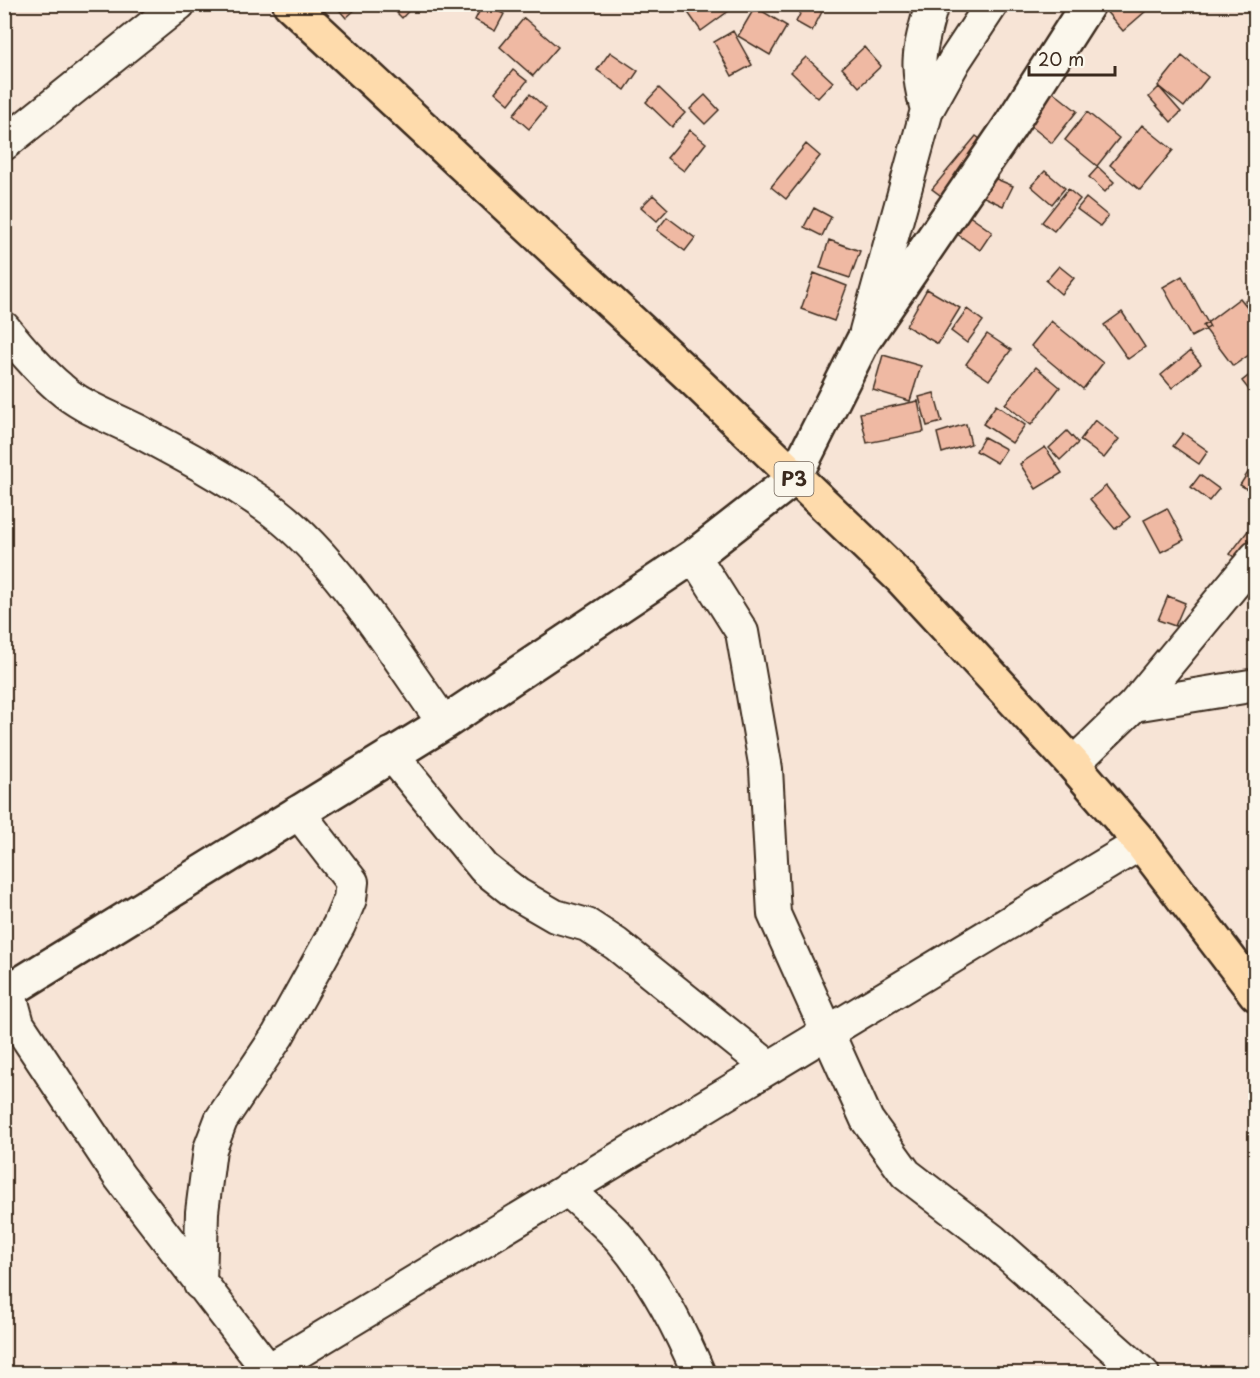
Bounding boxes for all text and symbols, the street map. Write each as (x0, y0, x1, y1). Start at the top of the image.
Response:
scale bar (1029, 39, 1114, 77)
text: 20 m (1038, 45, 1084, 72)
road number: P3 (774, 462, 814, 496)

